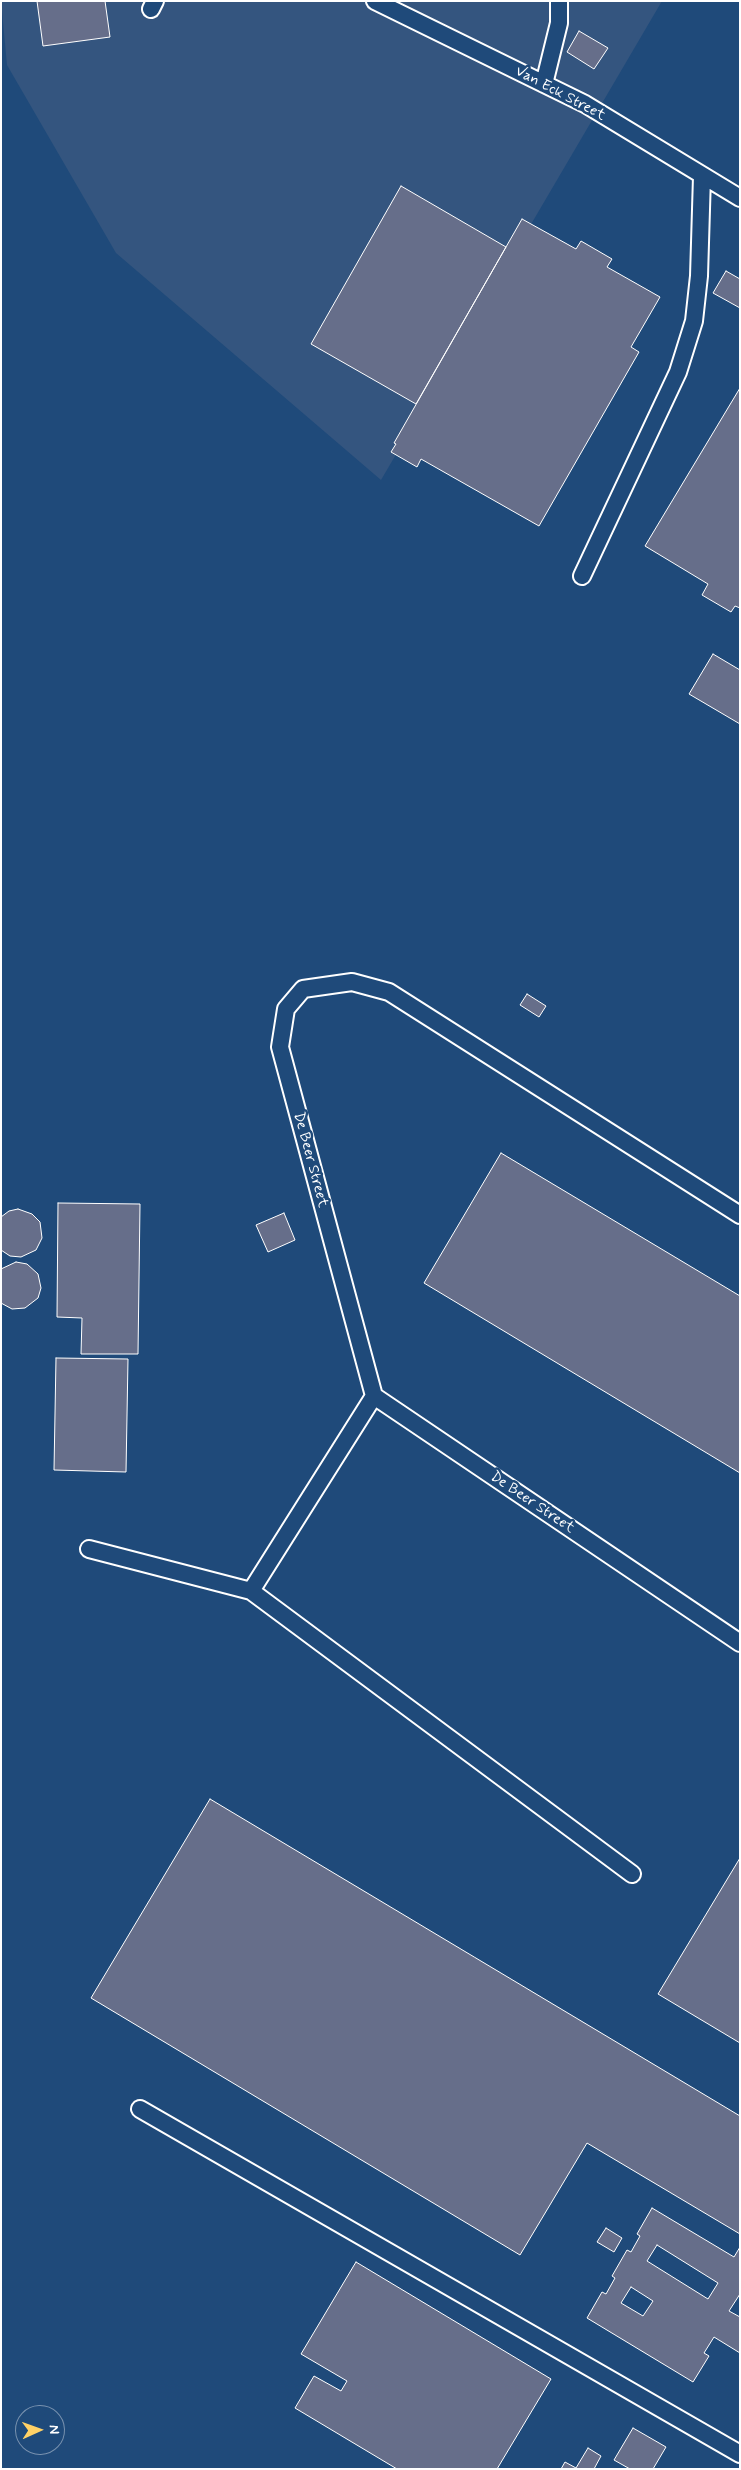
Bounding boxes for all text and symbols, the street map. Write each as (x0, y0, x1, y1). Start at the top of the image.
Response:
street label: Van Eck Street (512, 63, 608, 125)
street label: De Beer Street (289, 1110, 331, 1210)
street label: De Beer Street (486, 1468, 578, 1538)
north arrow (15, 2405, 65, 2455)
text: N (45, 2425, 63, 2434)

